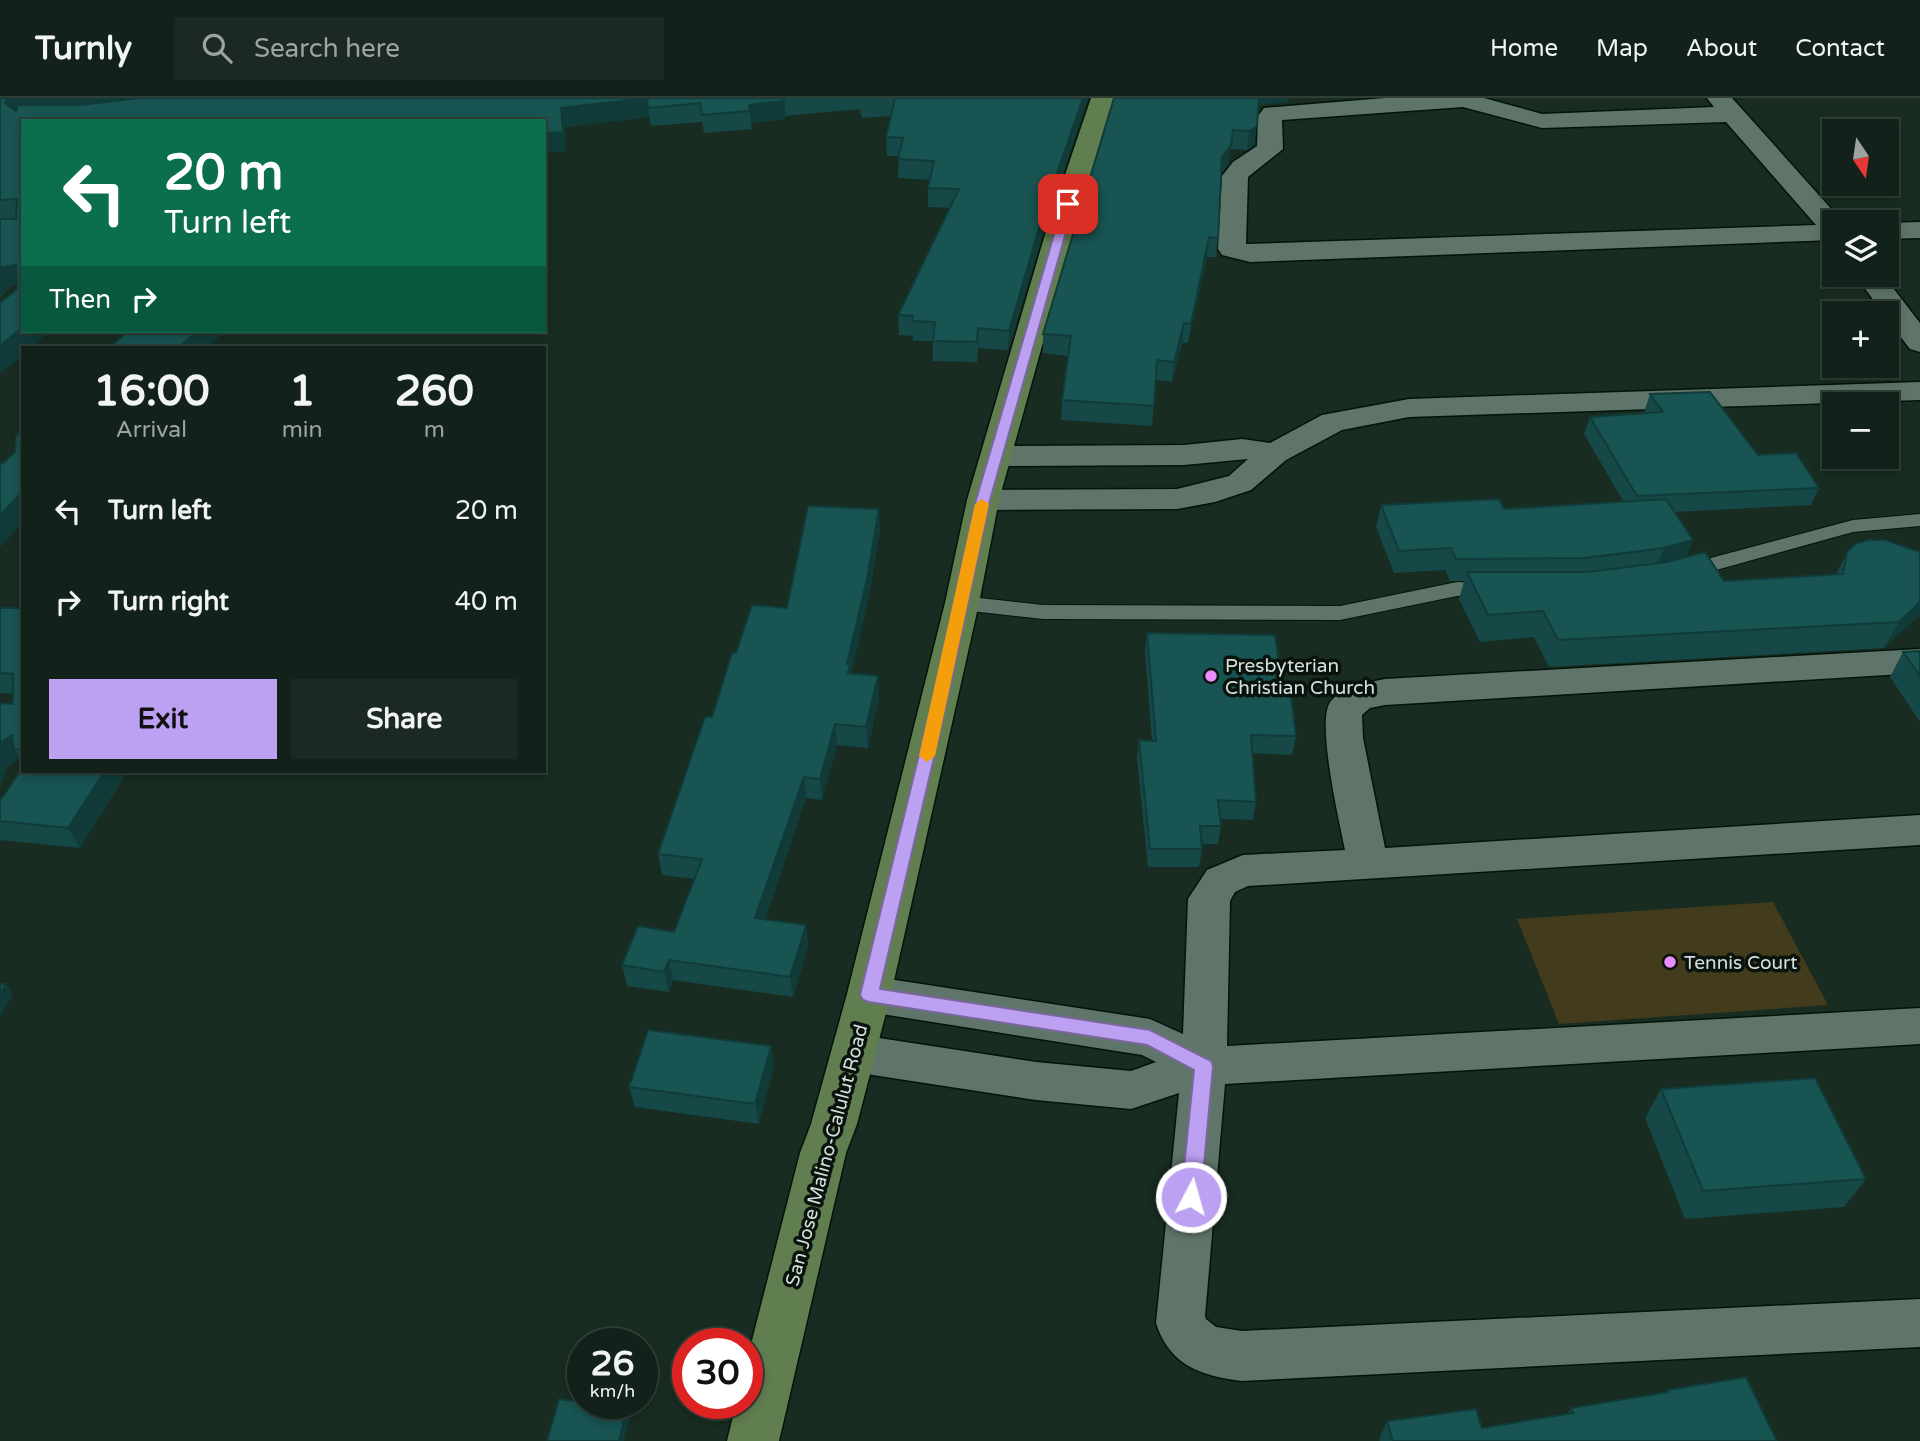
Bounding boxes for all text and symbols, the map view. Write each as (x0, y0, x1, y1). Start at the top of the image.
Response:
search box (174, 17, 664, 80)
text: Turnly (35, 29, 132, 68)
icon: search (198, 29, 236, 67)
text: Search here (254, 33, 400, 64)
text: Home (1490, 34, 1558, 63)
text: Map (1596, 34, 1648, 63)
text: About (1686, 34, 1757, 63)
text: Contact (1795, 34, 1885, 63)
north arrow (1822, 119, 1899, 196)
map controls (1822, 119, 1899, 469)
text: 20 m (164, 144, 283, 203)
icon: left (49, 147, 140, 238)
pin (1038, 174, 1098, 234)
icon: arrive (1049, 185, 1087, 223)
text: Turn left (164, 204, 291, 242)
button: layers (1822, 210, 1899, 287)
icon: right (125, 280, 163, 318)
text: Then (49, 284, 111, 315)
button: + (1822, 301, 1899, 378)
text: 16:00 (93, 366, 210, 417)
text: 1 (289, 366, 315, 417)
text: 260 (395, 366, 474, 417)
button: − (1822, 392, 1899, 469)
text: Arrival (116, 416, 187, 444)
text: min (282, 416, 323, 444)
text: m (424, 416, 445, 444)
icon: left (49, 492, 87, 530)
text: Turn left (108, 495, 211, 526)
text: 20 m (455, 495, 518, 526)
icon: right (49, 583, 87, 621)
text: Turn right (108, 586, 229, 617)
text: 40 m (455, 586, 518, 617)
place label: Presbyterian Christian Church (1225, 655, 1375, 699)
marker: Presbyterian Christian Church (1203, 668, 1219, 684)
button: Exit (49, 679, 277, 759)
button: Share (291, 679, 518, 759)
place label: Tennis Court (1684, 952, 1798, 974)
marker: Tennis Court (1662, 954, 1678, 970)
street label: San Jose Malino-Calulut Road (781, 1022, 873, 1288)
position arrow (1154, 1160, 1228, 1234)
speed limit sign: 30 (672, 1328, 763, 1419)
text: 26 (591, 1343, 634, 1385)
text: km/h (590, 1380, 635, 1402)

